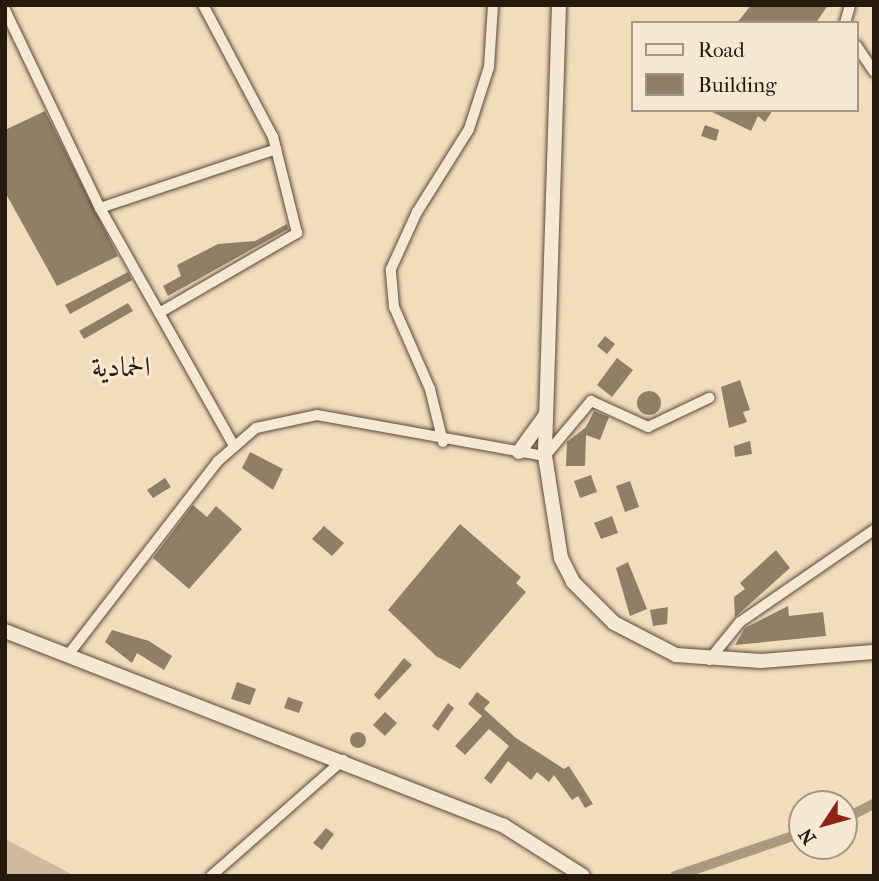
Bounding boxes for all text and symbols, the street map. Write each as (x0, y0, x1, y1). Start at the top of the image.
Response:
legend (630, 21, 858, 112)
text: Road (698, 38, 745, 62)
text: Building (698, 73, 776, 97)
district label: الحمادية (91, 350, 151, 384)
north arrow (788, 790, 858, 860)
text: N (794, 824, 821, 848)

